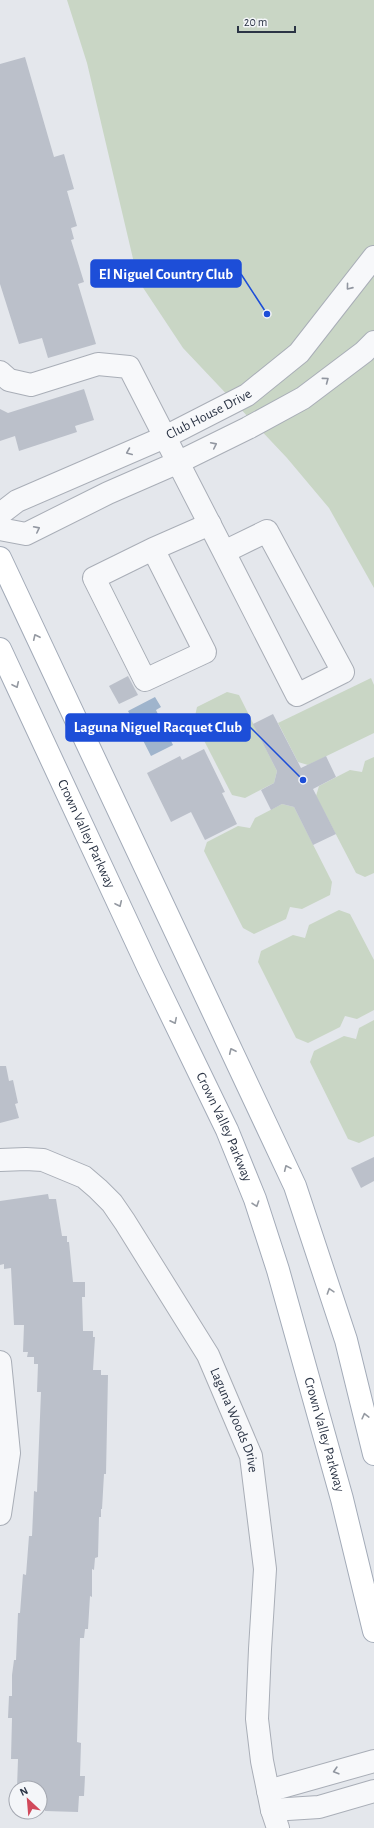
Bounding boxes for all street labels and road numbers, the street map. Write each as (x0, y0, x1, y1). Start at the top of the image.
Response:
street label: Club House Drive (164, 387, 255, 442)
street label: Crown Valley Parkway (55, 777, 117, 890)
street label: Crown Valley Parkway (193, 1070, 254, 1184)
street label: Laguna Woods Drive (207, 1366, 260, 1473)
street label: Crown Valley Parkway (301, 1376, 347, 1494)

